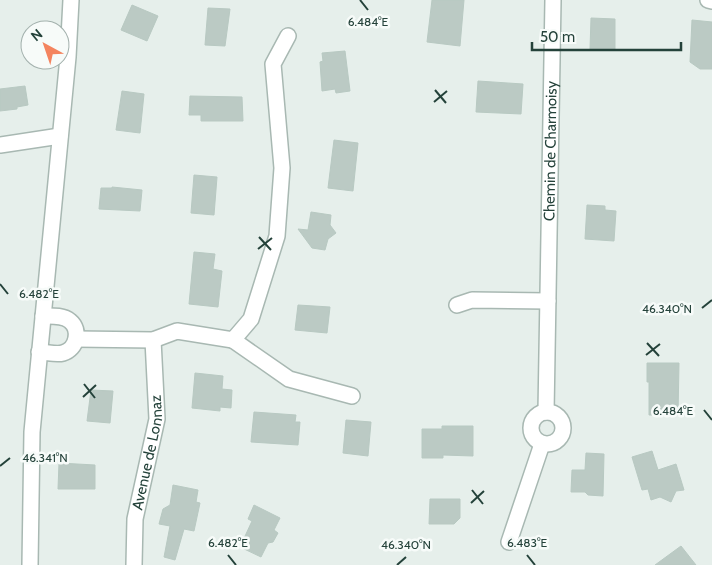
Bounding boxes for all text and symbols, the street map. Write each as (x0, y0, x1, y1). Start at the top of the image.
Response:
text: 6.484°E (348, 14, 389, 29)
north arrow (20, 20, 70, 70)
scale bar (532, 20, 681, 52)
text: N (27, 25, 46, 45)
text: 50 m (540, 28, 575, 46)
street label: Chemin de Charmoisy (540, 80, 561, 221)
text: 6.482°E (19, 286, 59, 301)
text: 46.340°N (642, 301, 692, 316)
street label: Avenue de Lonnaz (128, 394, 166, 512)
text: 6.484°E (653, 403, 694, 418)
text: 46.341°N (22, 450, 68, 465)
text: 6.482°E (208, 535, 248, 550)
text: 6.483°E (507, 535, 547, 550)
text: 46.340°N (381, 537, 431, 552)

